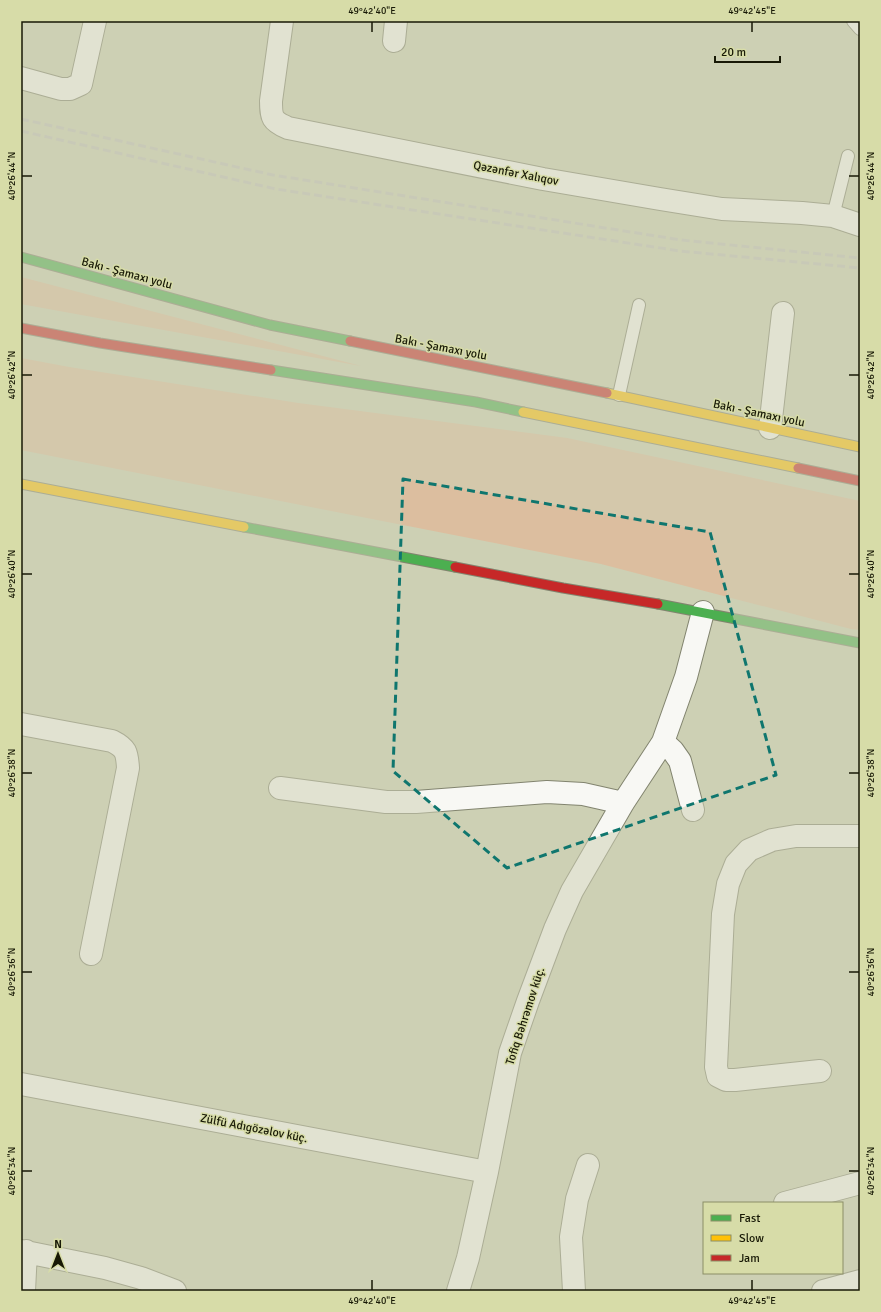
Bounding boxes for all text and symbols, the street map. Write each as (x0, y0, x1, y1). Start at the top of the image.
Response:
text: 49°42'40"E (348, 5, 396, 17)
text: 49°42'45"E (728, 5, 776, 17)
scale bar (715, 38, 780, 64)
text: 20 m (721, 45, 746, 60)
text: 40°26'44"N (6, 152, 18, 200)
text: 40°26'44"N (865, 152, 877, 200)
street label: Qəzənfər Xalıqov (472, 158, 560, 189)
street label: Bakı - Şamaxı yolu (80, 254, 174, 293)
street label: Bakı - Şamaxı yolu (394, 331, 488, 364)
text: 40°26'42"N (6, 351, 18, 399)
text: 40°26'42"N (865, 351, 877, 399)
street label: Bakı - Şamaxı yolu (712, 396, 806, 431)
text: 40°26'40"N (6, 550, 18, 598)
text: 40°26'40"N (865, 550, 877, 598)
text: 40°26'38"N (6, 749, 18, 797)
text: 40°26'38"N (865, 749, 877, 797)
text: 40°26'36"N (6, 948, 18, 996)
text: 40°26'36"N (865, 948, 877, 996)
street label: Tofiq Bəhrəmov küç. (503, 965, 548, 1067)
street label: Zülfü Adıgözəlov küç. (199, 1111, 309, 1146)
text: 40°26'34"N (6, 1147, 18, 1195)
text: 40°26'34"N (865, 1147, 877, 1195)
legend (703, 1202, 843, 1274)
text: Fast (739, 1211, 760, 1226)
text: Slow (739, 1231, 764, 1246)
north arrow (38, 1234, 78, 1274)
text: N (54, 1238, 62, 1251)
text: Jam (739, 1251, 760, 1266)
text: 49°42'40"E (348, 1295, 396, 1307)
text: 49°42'45"E (728, 1295, 776, 1307)

